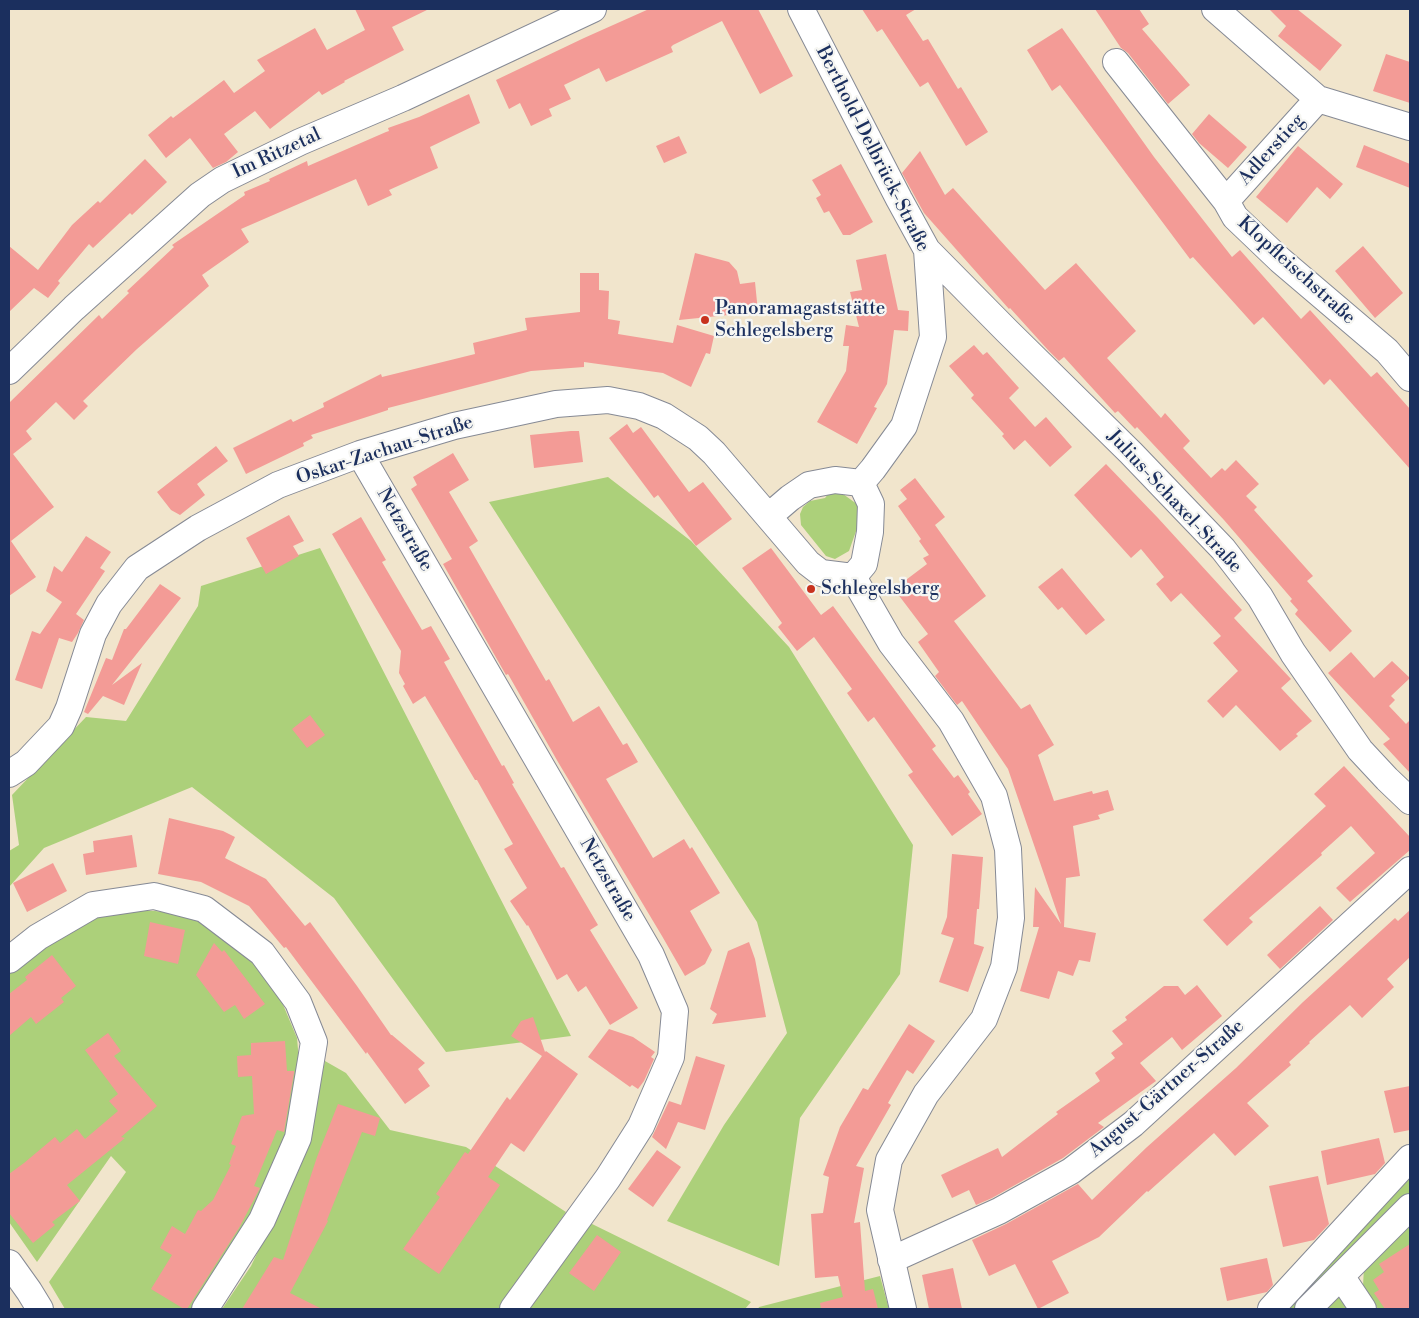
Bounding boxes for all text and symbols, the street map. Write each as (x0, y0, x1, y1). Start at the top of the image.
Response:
street label: Berthold-Delbrück-Straße (810, 42, 934, 256)
street label: Adlerstieg (1234, 110, 1310, 190)
street label: Im Ritzetal (229, 124, 325, 184)
street label: Klopfleischstraße (1232, 212, 1360, 330)
place label: Panoramagaststätte Schlegelsberg (715, 298, 885, 342)
marker: Panoramagaststätte Schlegelsberg (699, 314, 711, 326)
street label: Oskar-Zachau-Straße (294, 412, 476, 490)
street label: Julius-Schaxel-Straße (1102, 426, 1246, 578)
street label: Netzstraße (371, 484, 437, 576)
place label: Schlegelsberg (821, 578, 939, 600)
marker: Schlegelsberg (805, 583, 817, 595)
street label: Netzstraße (574, 834, 640, 926)
street label: August-Gärtner-Straße (1085, 1015, 1249, 1163)

